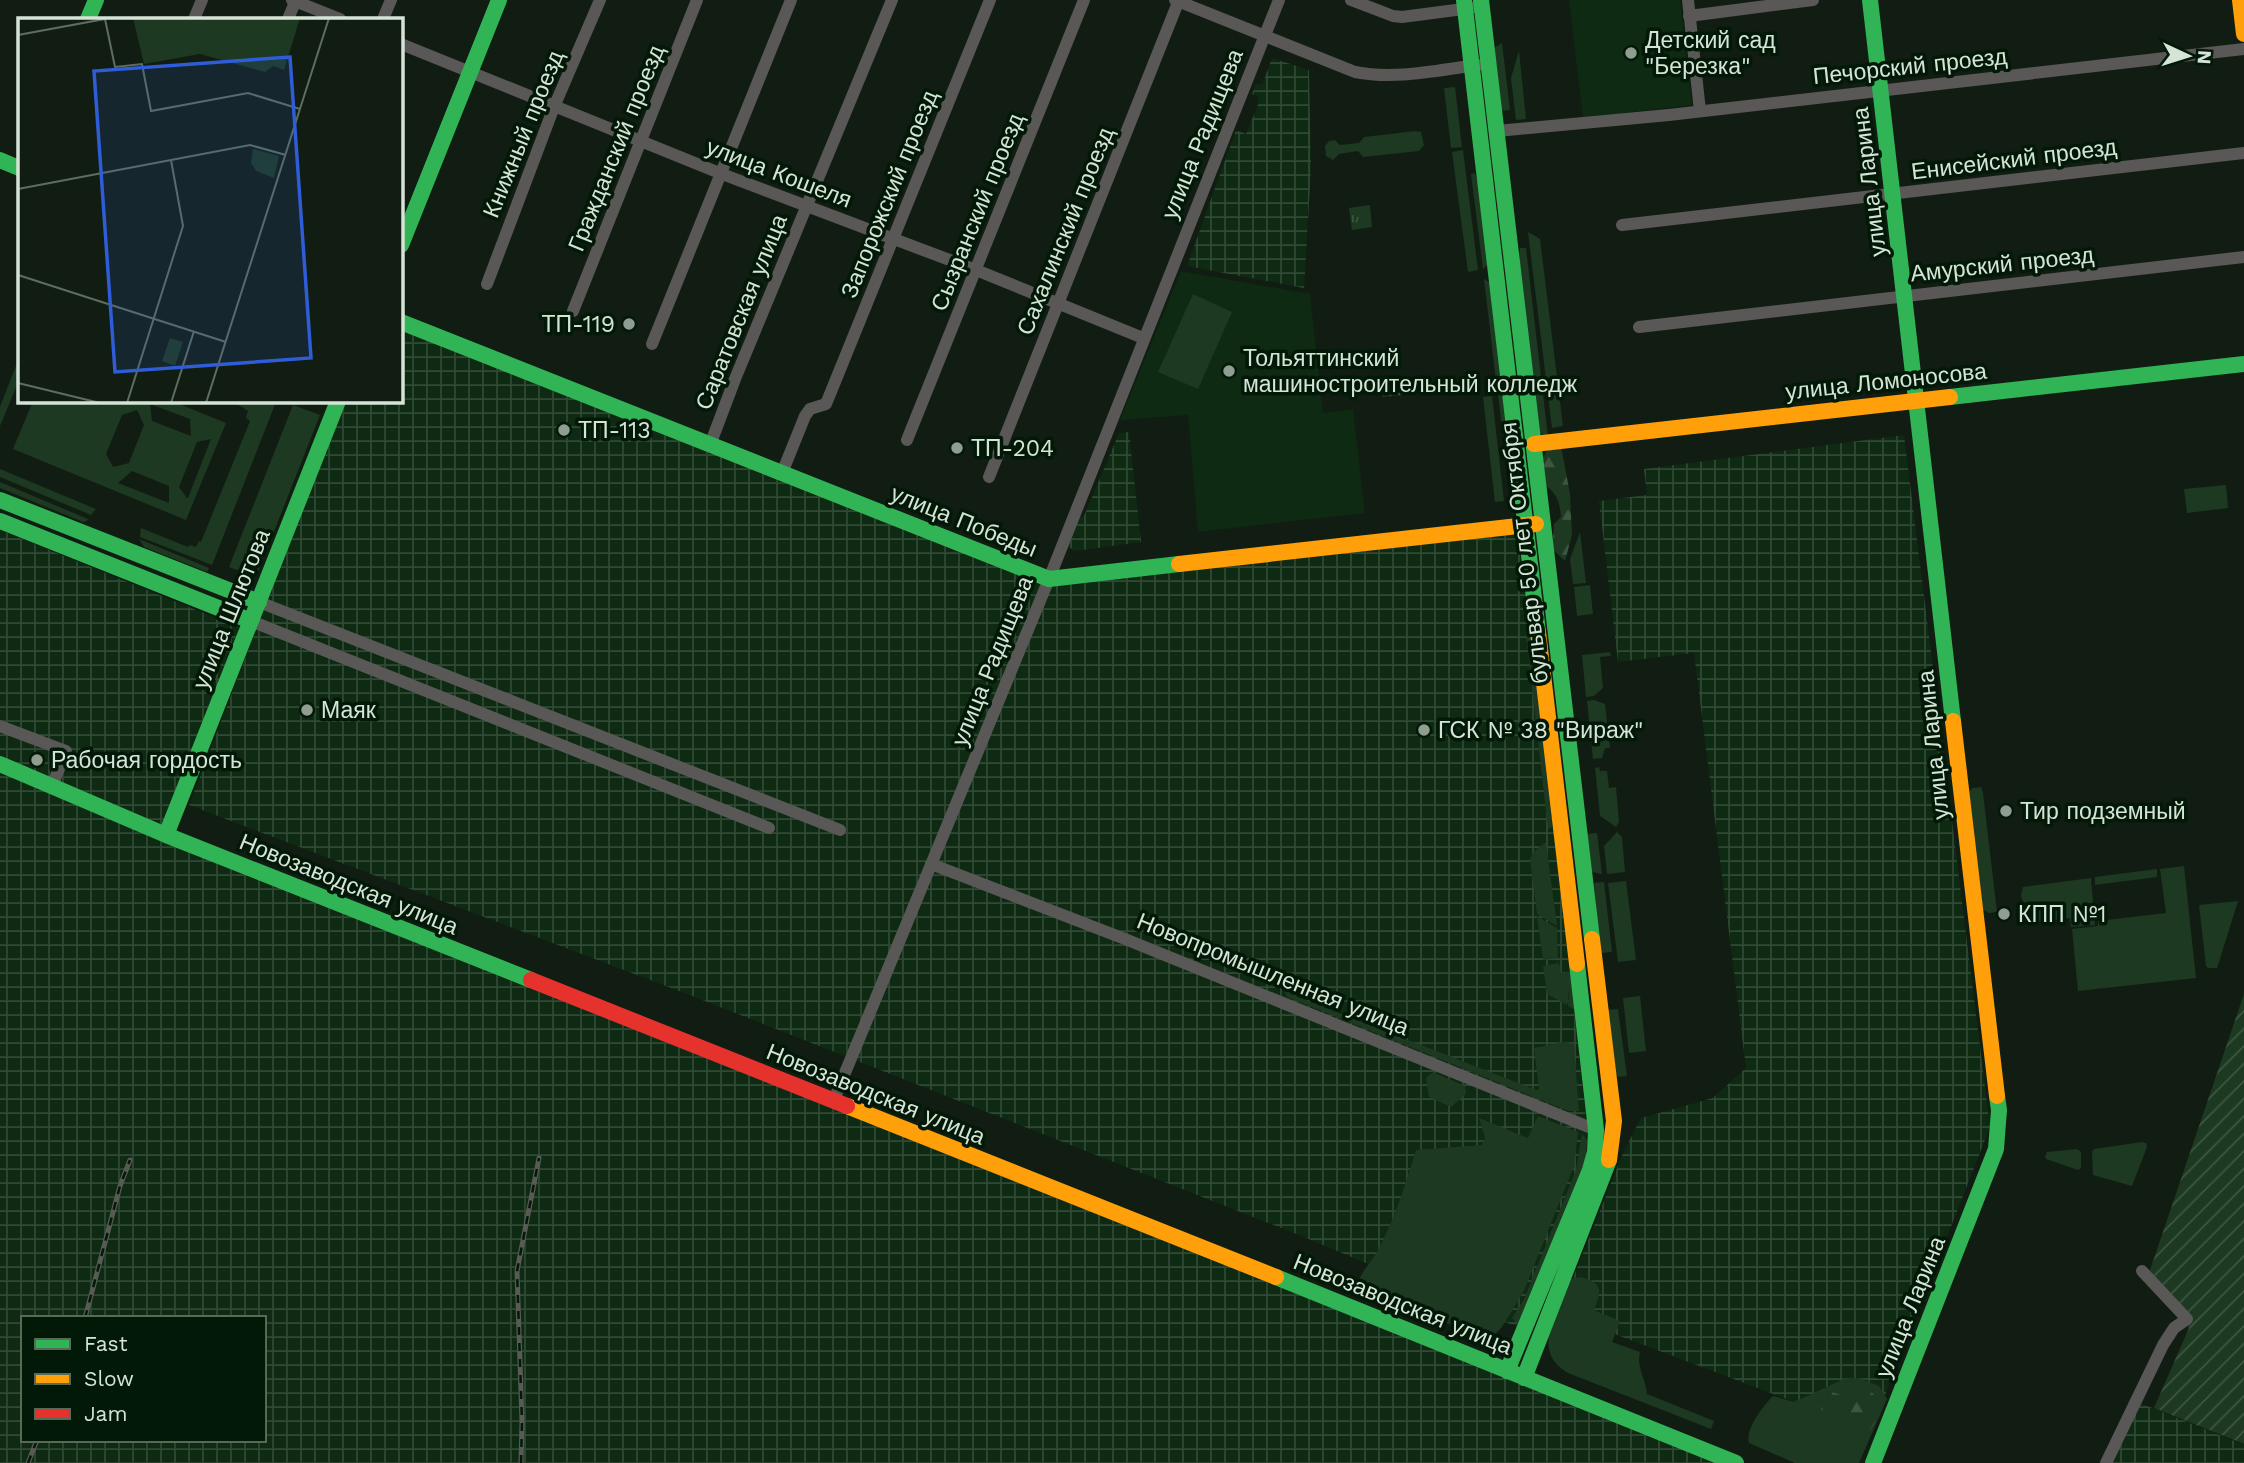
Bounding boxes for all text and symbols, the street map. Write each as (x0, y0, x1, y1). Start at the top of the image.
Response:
inset map (18, 18, 402, 402)
north arrow (2153, 21, 2223, 91)
place label: Детский сад "Березка" (1645, 27, 1776, 80)
street label: Гражданский проезд (563, 41, 670, 255)
street label: Печорский проезд (1812, 43, 2009, 90)
street label: улица Радищева (1156, 45, 1249, 223)
marker: Детский сад "Березка" (1623, 45, 1639, 61)
street label: Книжный проезд (478, 46, 570, 222)
text: N (2192, 49, 2216, 65)
street label: Запорожский проезд (835, 86, 944, 302)
street label: улица Ларина (1847, 106, 1892, 258)
street label: Сызранский проезд (925, 109, 1030, 315)
street label: Сахалинский проезд (1011, 123, 1120, 339)
street label: улица Кошеля (702, 133, 855, 214)
street label: Енисейский проезд (1910, 133, 2119, 186)
street label: Саратовская улица (690, 210, 793, 414)
street label: Амурский проезд (1909, 241, 2096, 288)
place label: ТП-119 (542, 311, 615, 338)
marker: ТП-119 (621, 316, 637, 332)
place label: Тольяттинский машиностроительный колледж (1243, 345, 1578, 398)
street label: улица Ломоносова (1784, 357, 1988, 405)
marker: Тольяттинский машиностроительный колледж (1221, 363, 1237, 379)
place label: ТП-113 (578, 417, 651, 444)
street label: бульвар 50 лет Октября (1495, 421, 1554, 685)
marker: ТП-113 (556, 422, 572, 438)
place label: ТП-204 (971, 435, 1054, 462)
marker: ТП-204 (949, 440, 965, 456)
street label: улица Победы (887, 480, 1041, 563)
street label: улица Шлютова (187, 525, 276, 693)
street label: улица Радищева (946, 572, 1039, 750)
street label: улица Ларина (1912, 669, 1955, 821)
place label: Маяк (321, 697, 377, 724)
marker: Маяк (299, 702, 315, 718)
place label: ГСК № 38 "Вираж" (1438, 717, 1643, 744)
marker: ГСК № 38 "Вираж" (1416, 722, 1432, 738)
place label: Рабочая гордость (51, 747, 242, 774)
marker: Рабочая гордость (29, 752, 45, 768)
place label: Тир подземный (2020, 798, 2186, 825)
marker: Тир подземный (1998, 803, 2014, 819)
street label: Новозаводская улица (236, 828, 462, 941)
place label: КПП №1 (2018, 901, 2106, 928)
marker: КПП №1 (1996, 906, 2012, 922)
street label: Новопромышленная улица (1133, 907, 1413, 1042)
street label: Новозаводская улица (763, 1038, 989, 1151)
street label: улица Ларина (1870, 1232, 1951, 1382)
street label: Новозаводская улица (1290, 1248, 1516, 1361)
legend (21, 1316, 266, 1442)
text: Fast (84, 1331, 128, 1356)
text: Slow (84, 1366, 134, 1391)
text: Jam (84, 1401, 127, 1426)

